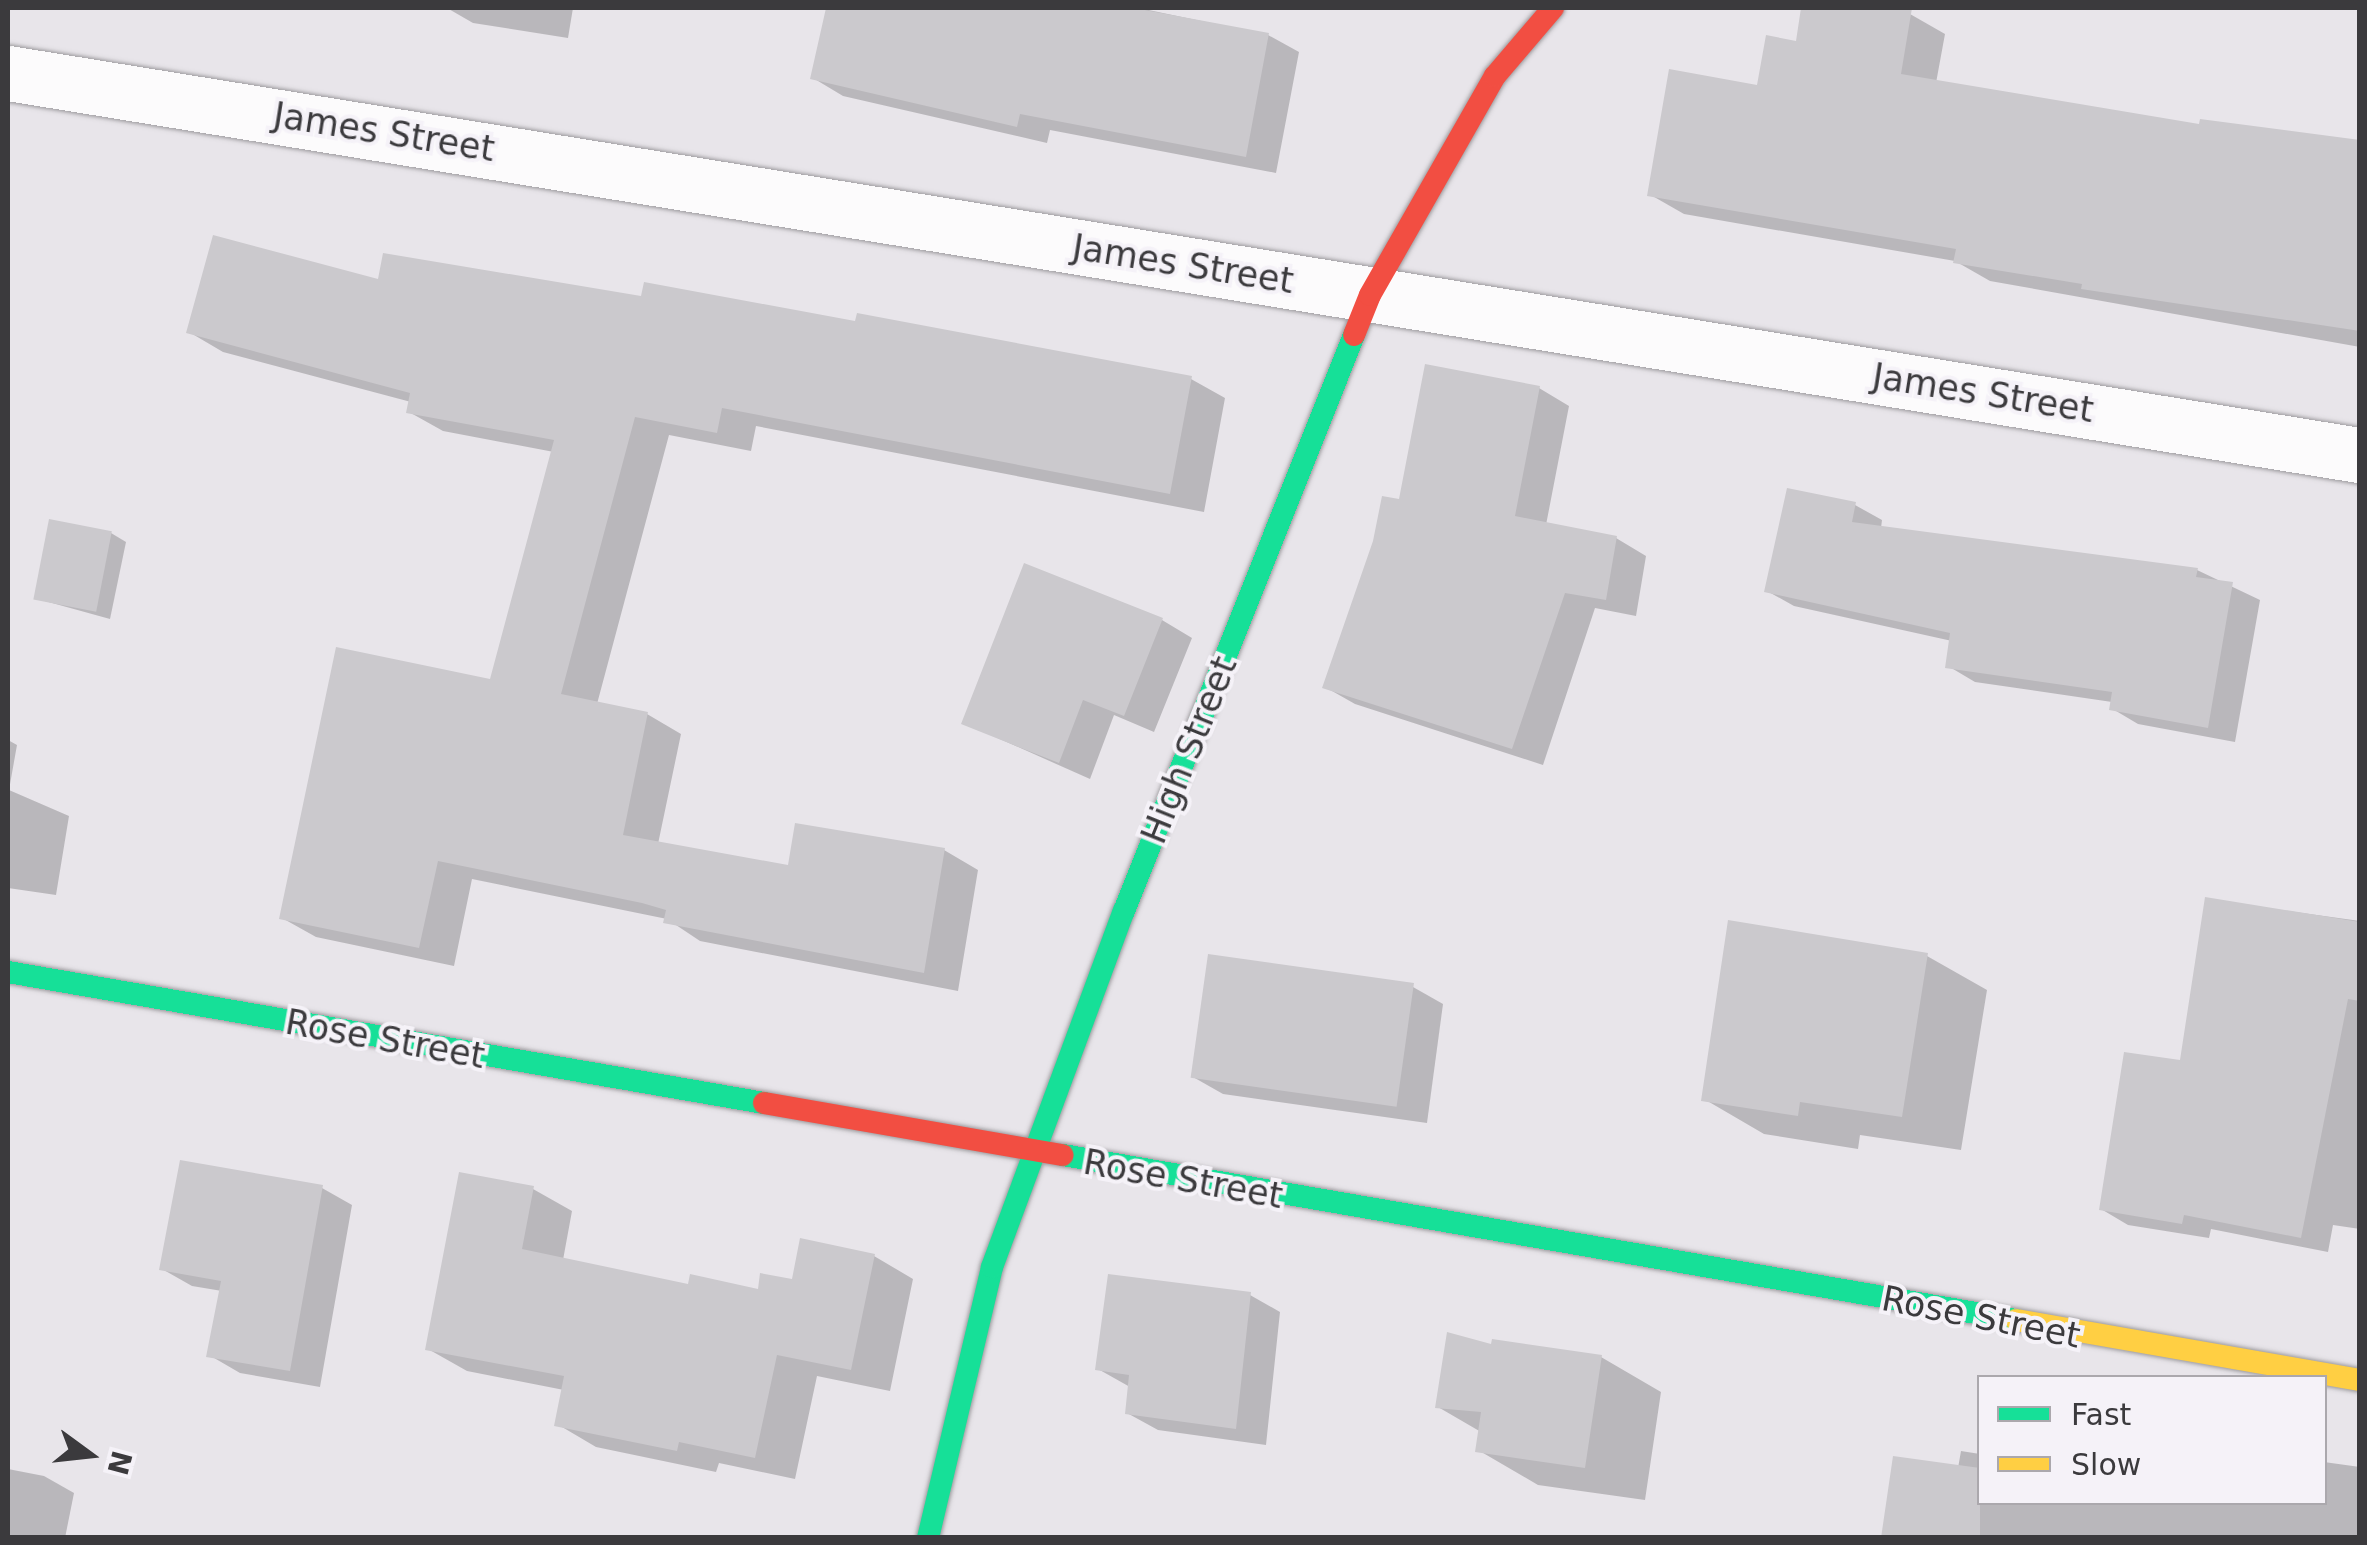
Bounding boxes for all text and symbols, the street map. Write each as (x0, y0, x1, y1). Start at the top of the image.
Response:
street label: James Street (271, 94, 497, 170)
street label: James Street (1070, 226, 1296, 302)
street label: James Street (1870, 355, 2096, 431)
street label: High Street (1132, 650, 1246, 850)
street label: Rose Street (282, 1001, 488, 1077)
street label: Rose Street (1080, 1141, 1286, 1217)
street label: Rose Street (1878, 1277, 2084, 1357)
legend (1977, 1375, 2327, 1505)
text: Fast (2071, 1397, 2131, 1432)
north arrow (40, 1405, 140, 1505)
text: N (100, 1447, 138, 1478)
text: Slow (2071, 1447, 2141, 1482)

